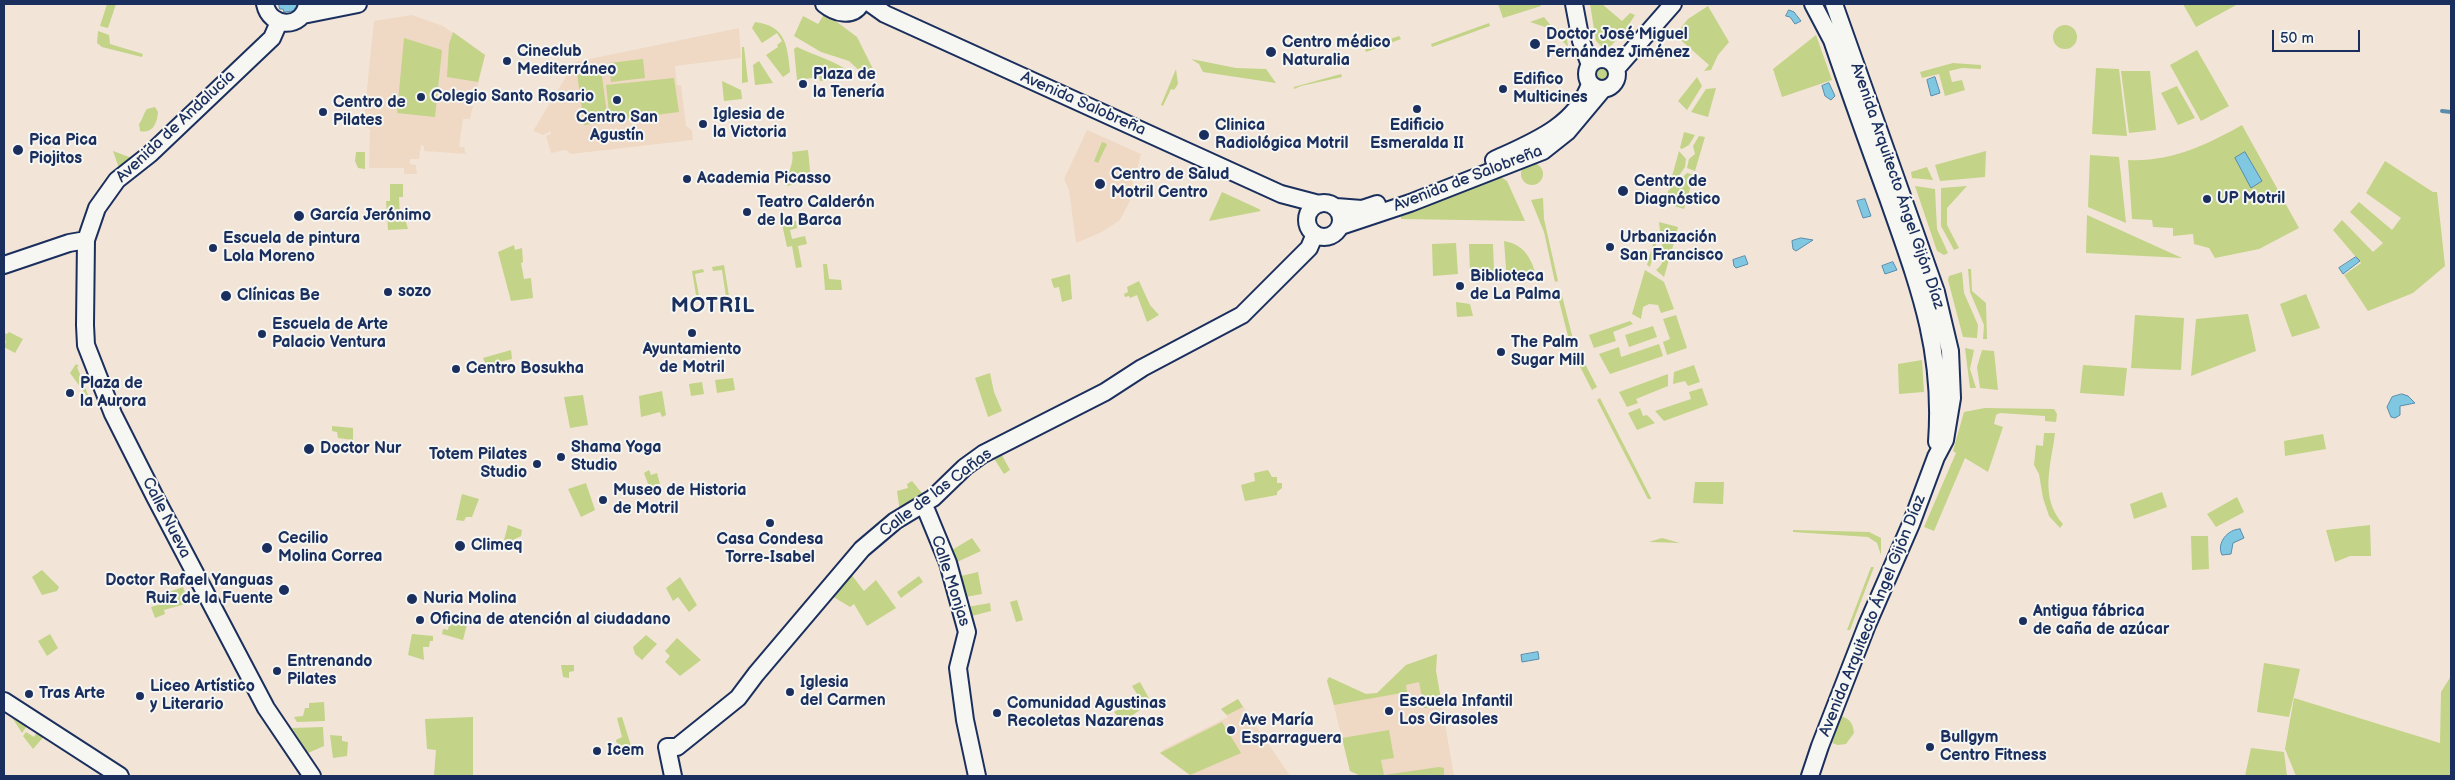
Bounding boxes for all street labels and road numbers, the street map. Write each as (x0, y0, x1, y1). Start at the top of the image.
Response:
street label: Avenida Arquitecto Ángel Gijón Díaz (1846, 60, 1948, 312)
street label: Avenida de Andalucía (113, 67, 239, 187)
street label: Avenida Salobreña (1017, 68, 1149, 140)
street label: Avenida de Salobreña (1391, 142, 1545, 216)
street label: Calle de las Cañas (876, 445, 996, 541)
street label: Calle Nueva (137, 474, 195, 562)
street label: Avenida Arquitecto Ángel Gijón Díaz (1816, 492, 1930, 740)
street label: Calle Monjas (926, 533, 974, 629)

